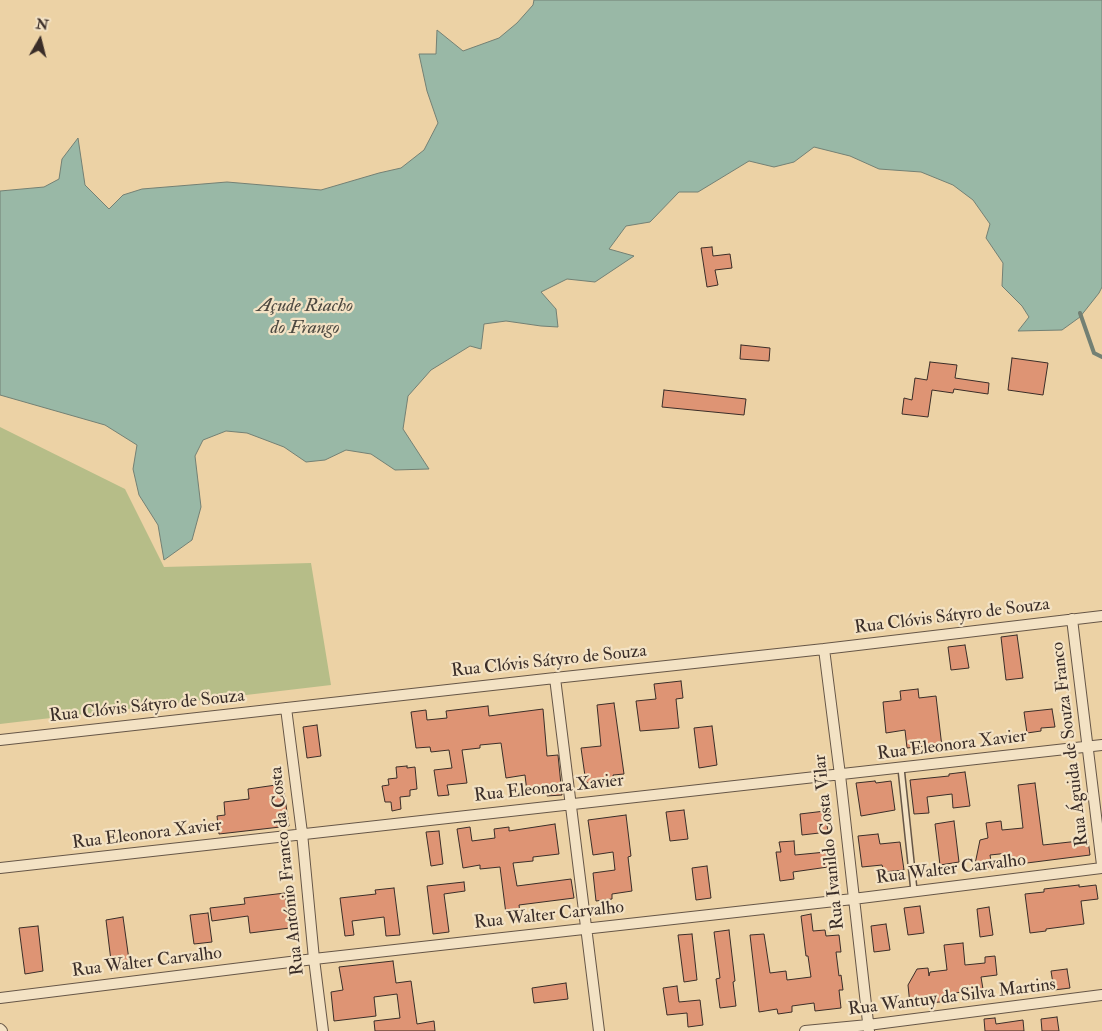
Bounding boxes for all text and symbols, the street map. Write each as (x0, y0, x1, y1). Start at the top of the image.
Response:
north arrow (15, 15, 65, 65)
text: N (35, 15, 50, 34)
water label: Açude Riacho do Frango (257, 296, 353, 340)
street label: Rua Clóvis Sátyro de Souza (853, 594, 1051, 640)
street label: Rua Clóvis Sátyro de Souza (450, 641, 648, 683)
street label: Rua Águida de Souza Franco (1048, 641, 1094, 847)
street label: Rua Clóvis Sátyro de Souza (48, 686, 246, 728)
street label: Rua Eleonora Xavier (876, 726, 1028, 766)
street label: Rua Ivanildo Costa Vilar (810, 753, 850, 931)
street label: Rua António Franco da Costa (266, 766, 310, 976)
street label: Rua Eleonora Xavier (473, 770, 625, 808)
street label: Rua Eleonora Xavier (71, 815, 223, 855)
street label: Rua Walter Carvalho (875, 850, 1027, 890)
street label: Rua Walter Carvalho (473, 897, 625, 935)
street label: Rua Walter Carvalho (71, 943, 223, 983)
street label: Rua Wantuy da Silva Martins (847, 975, 1057, 1021)

